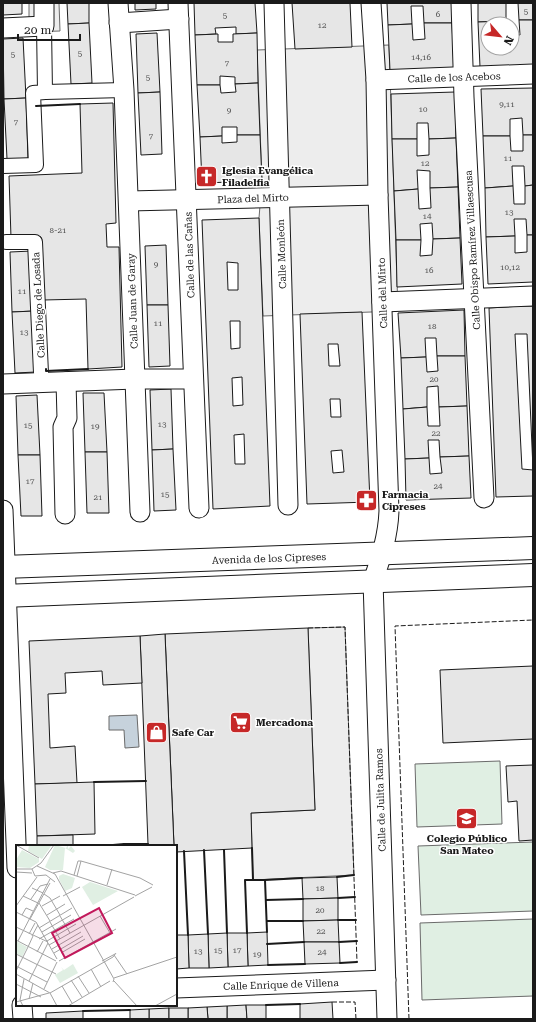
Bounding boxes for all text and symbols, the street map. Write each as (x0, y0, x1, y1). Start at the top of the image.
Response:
house number: 5 (524, 7, 529, 16)
house number: 6 (436, 10, 441, 19)
house number: 5 (223, 11, 228, 20)
scale bar (18, 16, 80, 42)
north arrow (480, 16, 520, 56)
house number: 12 (318, 21, 327, 30)
text: 20 m (24, 23, 51, 37)
text: N (500, 34, 516, 48)
house number: 5 (78, 49, 83, 58)
house number: 5 (11, 50, 16, 59)
house number: 14,16 (411, 53, 432, 62)
house number: 7 (225, 59, 230, 68)
street label: Calle de los Acebos (407, 70, 501, 85)
house number: 5 (146, 73, 151, 82)
house number: 9,11 (499, 100, 515, 109)
house number: 10 (419, 105, 428, 114)
house number: 9 (227, 106, 232, 115)
house number: 7 (14, 118, 19, 127)
house number: 7 (149, 132, 154, 141)
house number: 11 (504, 154, 513, 163)
house number: 12 (421, 159, 430, 168)
church icon: Iglesia Evangélica Filadelfia (193, 163, 219, 189)
place label: Iglesia Evangélica Filadelfia (222, 165, 313, 188)
street label: Calle Obispo Ramírez Villaescusa (463, 170, 482, 330)
street label: Plaza del Mirto (217, 192, 289, 205)
house number: 13 (505, 208, 514, 217)
street label: Calle de las Cañas (182, 211, 197, 298)
house number: 14 (423, 212, 432, 221)
street label: Calle Monleón (275, 218, 288, 289)
house number: 8-21 (50, 226, 67, 235)
street label: Calle Diego de Losada (30, 251, 47, 358)
street label: Calle Juan de Garay (125, 253, 140, 349)
street label: Calle del Mirto (376, 257, 389, 329)
house number: 9 (154, 260, 159, 269)
house number: 10,12 (500, 263, 521, 272)
house number: 16 (425, 266, 434, 275)
house number: 11 (18, 287, 27, 296)
house number: 11 (154, 319, 163, 328)
house number: 18 (428, 322, 437, 331)
house number: 13 (20, 328, 29, 337)
house number: 20 (430, 375, 439, 384)
house number: 13 (158, 420, 167, 429)
house number: 15 (24, 421, 33, 430)
house number: 19 (91, 422, 100, 431)
house number: 22 (432, 429, 441, 438)
house number: 17 (26, 477, 35, 486)
house number: 24 (434, 482, 443, 491)
pharmacy icon: Farmacia Cipreses (354, 487, 380, 513)
place label: Farmacia Cipreses (382, 489, 429, 512)
house number: 15 (161, 490, 170, 499)
house number: 21 (94, 493, 103, 502)
street label: Avenida de los Cipreses (212, 551, 326, 566)
supermarket icon: Mercadona (227, 709, 253, 735)
place label: Mercadona (256, 717, 313, 728)
shop icon: Safe Car (143, 719, 169, 745)
place label: Safe Car (172, 727, 215, 738)
street label: Calle de Julita Ramos (373, 748, 388, 852)
school or university icon: Colegio Público San Mateo (454, 805, 480, 831)
place label: Colegio Público San Mateo (427, 833, 508, 856)
inset map (16, 845, 177, 1006)
house number: 18 (316, 884, 325, 893)
house number: 20 (316, 906, 325, 915)
house number: 22 (317, 927, 326, 936)
house number: 15 (214, 946, 223, 955)
house number: 17 (233, 946, 242, 955)
house number: 13 (194, 947, 203, 956)
house number: 24 (318, 948, 327, 957)
house number: 19 (253, 950, 262, 959)
street label: Calle Enrique de Villena (223, 977, 340, 992)

